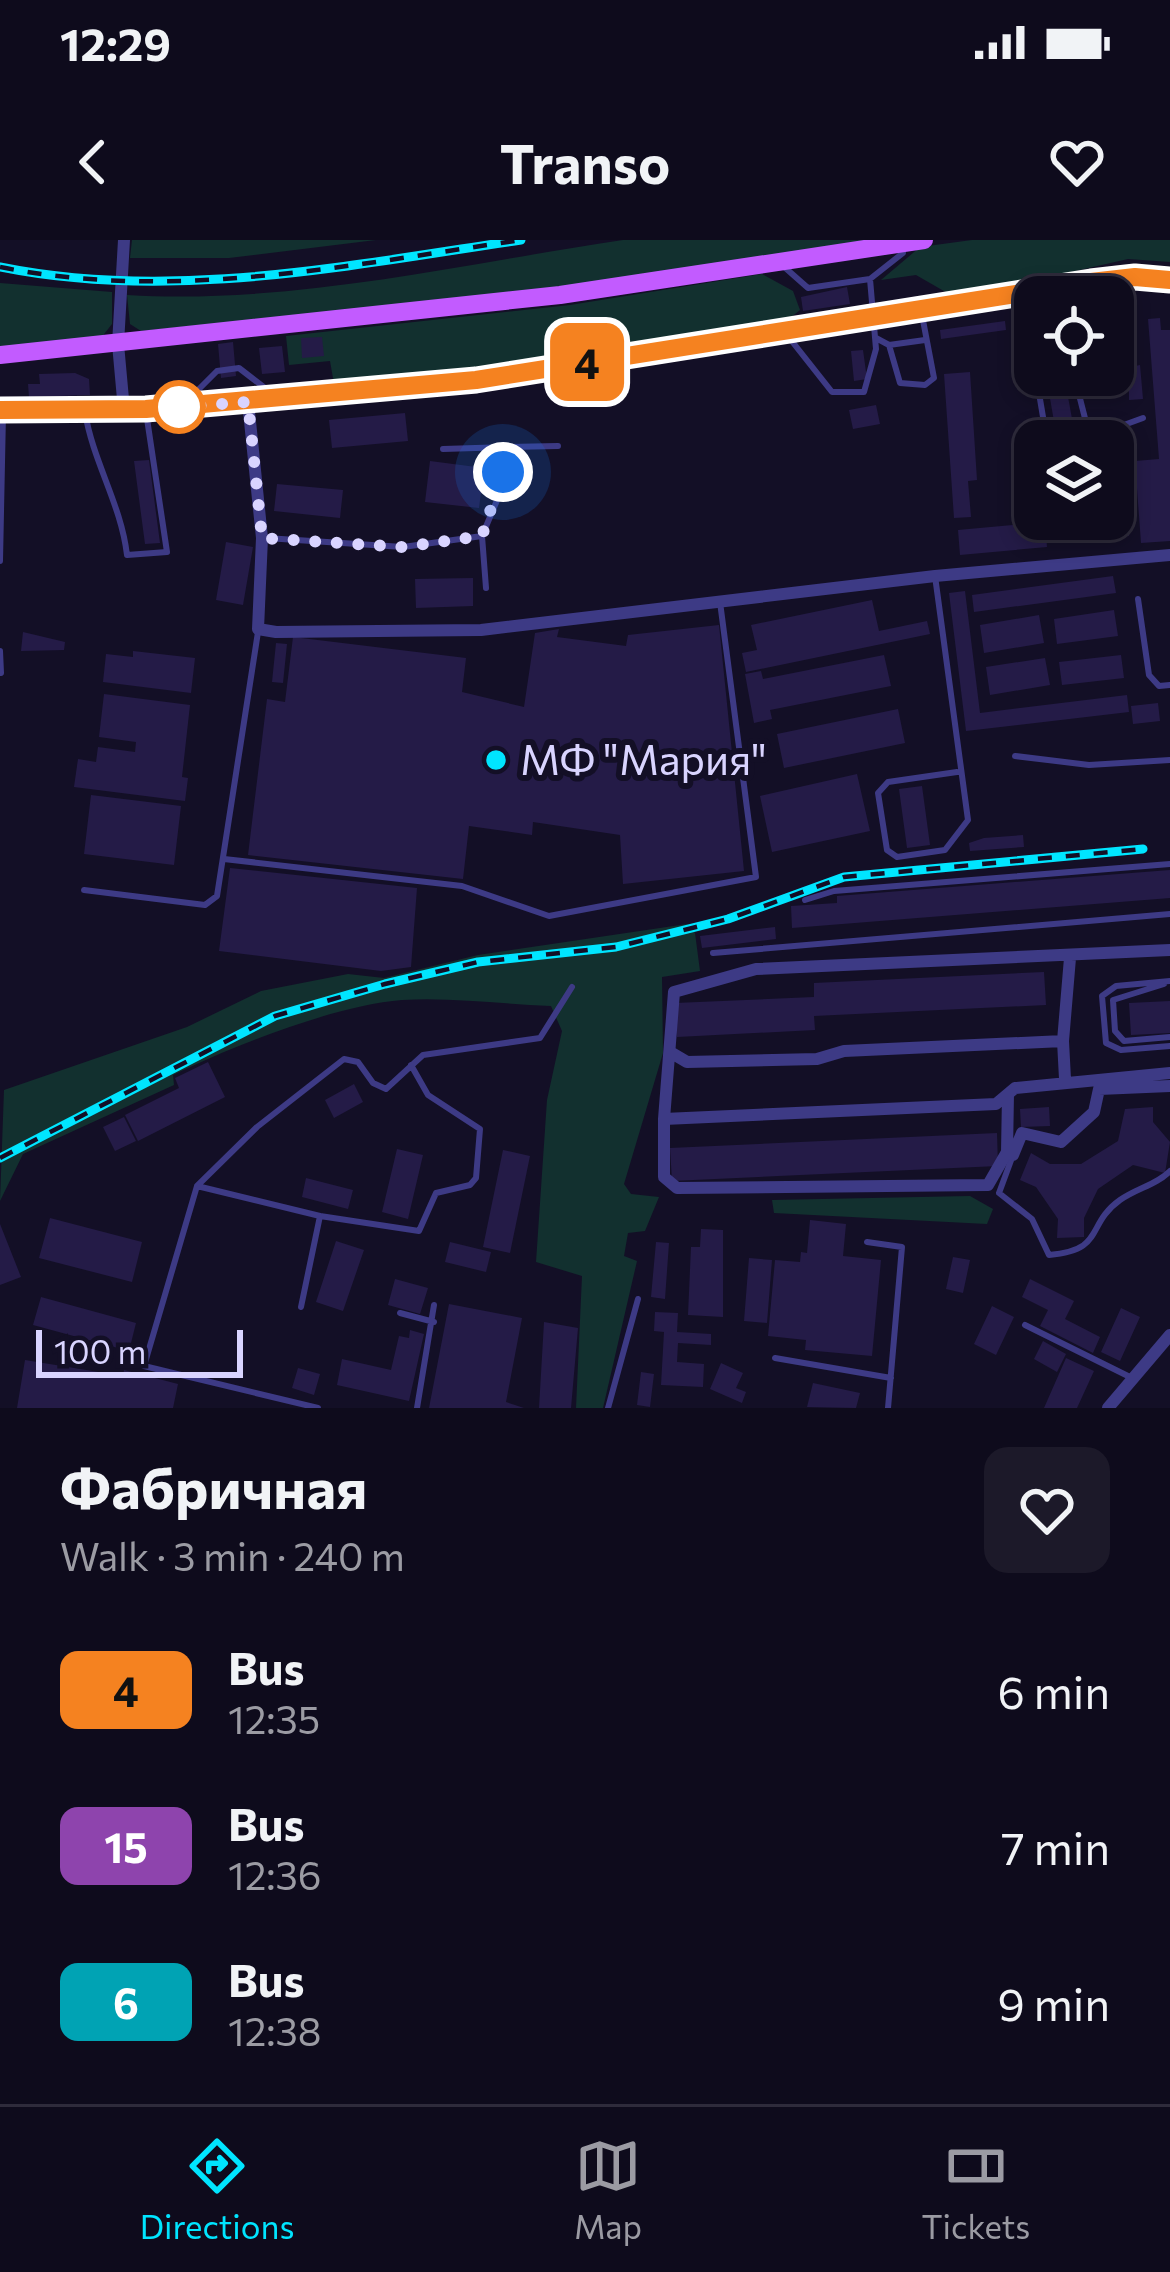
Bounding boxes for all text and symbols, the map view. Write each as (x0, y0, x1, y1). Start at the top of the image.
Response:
text: 12:29 (60, 15, 171, 70)
icon: back (60, 129, 126, 195)
text: Transo (500, 129, 670, 195)
icon: heart (1044, 129, 1110, 195)
map controls (1014, 276, 1134, 540)
button: locate (1014, 276, 1134, 396)
line badge: 4 (548, 323, 626, 401)
text: 4 (574, 336, 600, 388)
unlabelled marker (154, 382, 204, 432)
button: layers (1014, 420, 1134, 540)
your location (473, 442, 533, 502)
place label: МФ "Мария" (520, 732, 767, 784)
marker: МФ "Мария" (483, 747, 509, 773)
scale bar (36, 1324, 243, 1377)
text: 100 m (54, 1330, 146, 1371)
button: heart (984, 1447, 1110, 1573)
text: Фабричная (60, 1451, 368, 1521)
text: Walk · 3 min · 240 m (60, 1531, 405, 1579)
text: Bus (228, 1639, 304, 1694)
text: 6 min (997, 1663, 1110, 1718)
text: 4 (113, 1664, 139, 1716)
text: 12:35 (228, 1694, 320, 1742)
text: Bus (228, 1795, 304, 1850)
text: 7 min (1001, 1819, 1110, 1874)
text: 15 (104, 1820, 148, 1872)
text: 12:36 (228, 1850, 321, 1898)
text: Bus (228, 1951, 304, 2006)
text: 9 min (997, 1975, 1110, 2030)
text: 6 (113, 1976, 139, 2028)
text: 12:38 (228, 2006, 321, 2054)
tab: Directions (140, 2133, 295, 2246)
tab: Map (574, 2133, 642, 2246)
tab: Tickets (921, 2133, 1030, 2246)

